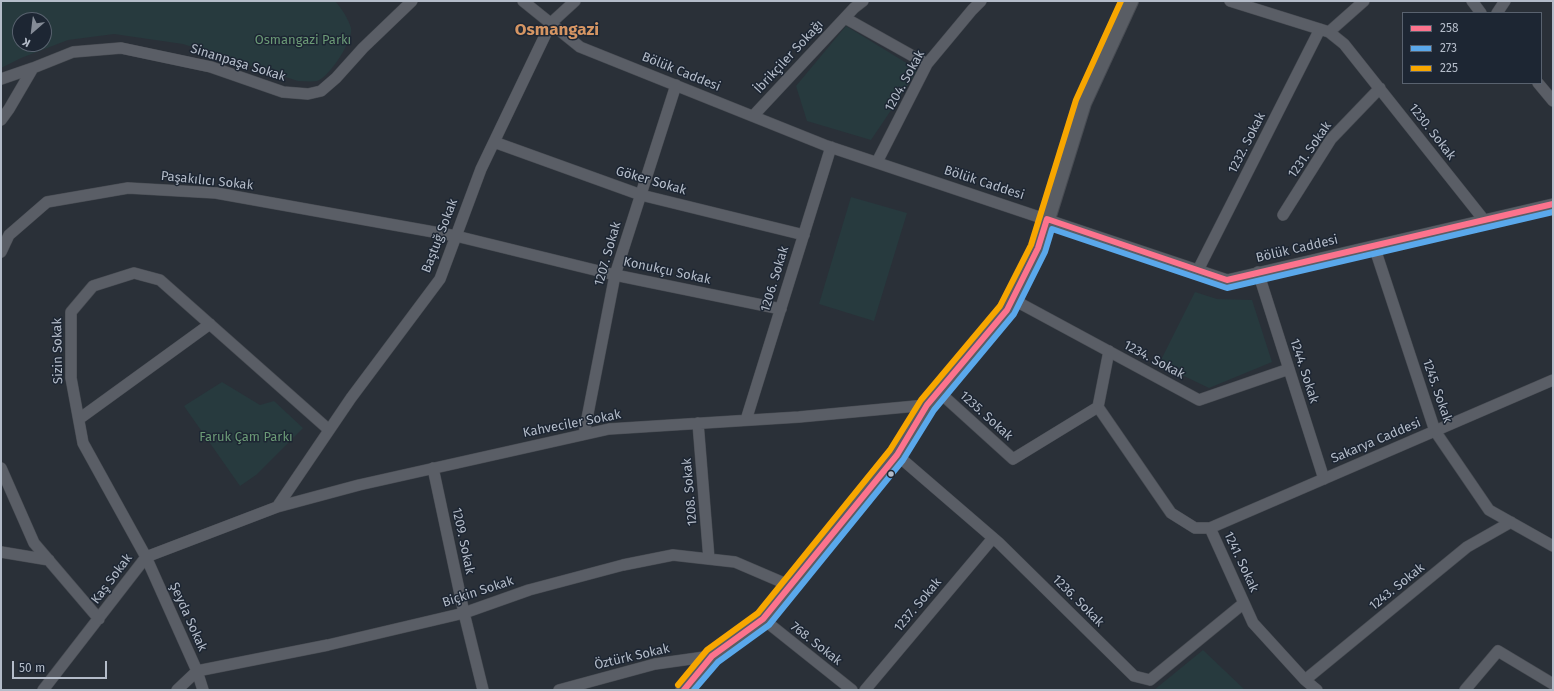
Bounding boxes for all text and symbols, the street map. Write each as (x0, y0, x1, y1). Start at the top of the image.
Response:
north arrow (12, 12, 52, 52)
legend (1402, 12, 1542, 84)
street label: İbrikçiler Sokağı (751, 17, 827, 97)
district label: Osmangazi (515, 20, 599, 40)
text: 258 (1440, 21, 1459, 35)
park label: Osmangazi Parkı (255, 32, 351, 48)
text: K (20, 35, 33, 50)
street label: Sinanpaşa Sokak (188, 41, 288, 85)
text: 273 (1440, 41, 1457, 55)
street label: 1204. Sokak (882, 48, 928, 114)
street label: Bölük Caddesi (639, 49, 723, 95)
text: 225 (1440, 61, 1458, 75)
street label: 1230. Sokak (1405, 101, 1459, 163)
street label: 1232. Sokak (1225, 110, 1269, 176)
street label: 1231. Sokak (1285, 119, 1335, 181)
street label: Göker Sokak (614, 163, 688, 199)
street label: Bölük Caddesi (942, 163, 1026, 203)
street label: Paşakılıcı Sokak (160, 168, 254, 194)
street label: Baştuğ Sokak (419, 197, 461, 275)
street label: 1207. Sokak (591, 220, 625, 288)
street label: Bölük Caddesi (1255, 232, 1339, 266)
street label: 1206. Sokak (758, 244, 792, 314)
street label: Konukçu Sokak (622, 254, 712, 288)
street label: Sizin Sokak (50, 318, 66, 384)
street label: 1234. Sokak (1121, 337, 1187, 383)
street label: 1244. Sokak (1286, 337, 1322, 405)
street label: 1245. Sokak (1419, 357, 1455, 425)
street label: 1235. Sokak (956, 388, 1016, 444)
street label: Kahveciler Sokak (522, 407, 622, 441)
street label: Sakarya Caddesi (1329, 415, 1423, 467)
park label: Faruk Çam Parkı (199, 429, 293, 445)
street label: 1208. Sokak (679, 457, 701, 527)
unlabelled marker (886, 469, 896, 479)
street label: 1209. Sokak (448, 506, 478, 576)
street label: 1241. Sokak (1220, 529, 1262, 595)
street label: Kaş Sokak (88, 551, 136, 607)
street label: 1243. Sokak (1366, 560, 1428, 614)
street label: 1236. Sokak (1049, 572, 1107, 630)
street label: Biçkin Sokak (440, 573, 516, 611)
street label: 1237. Sokak (891, 575, 945, 635)
street label: Şeyda Sokak (166, 580, 210, 654)
street label: 768. Sokak (787, 619, 845, 669)
street label: Öztürk Sokak (593, 641, 671, 673)
scale bar (14, 653, 109, 679)
text: 50 m (19, 661, 45, 675)

